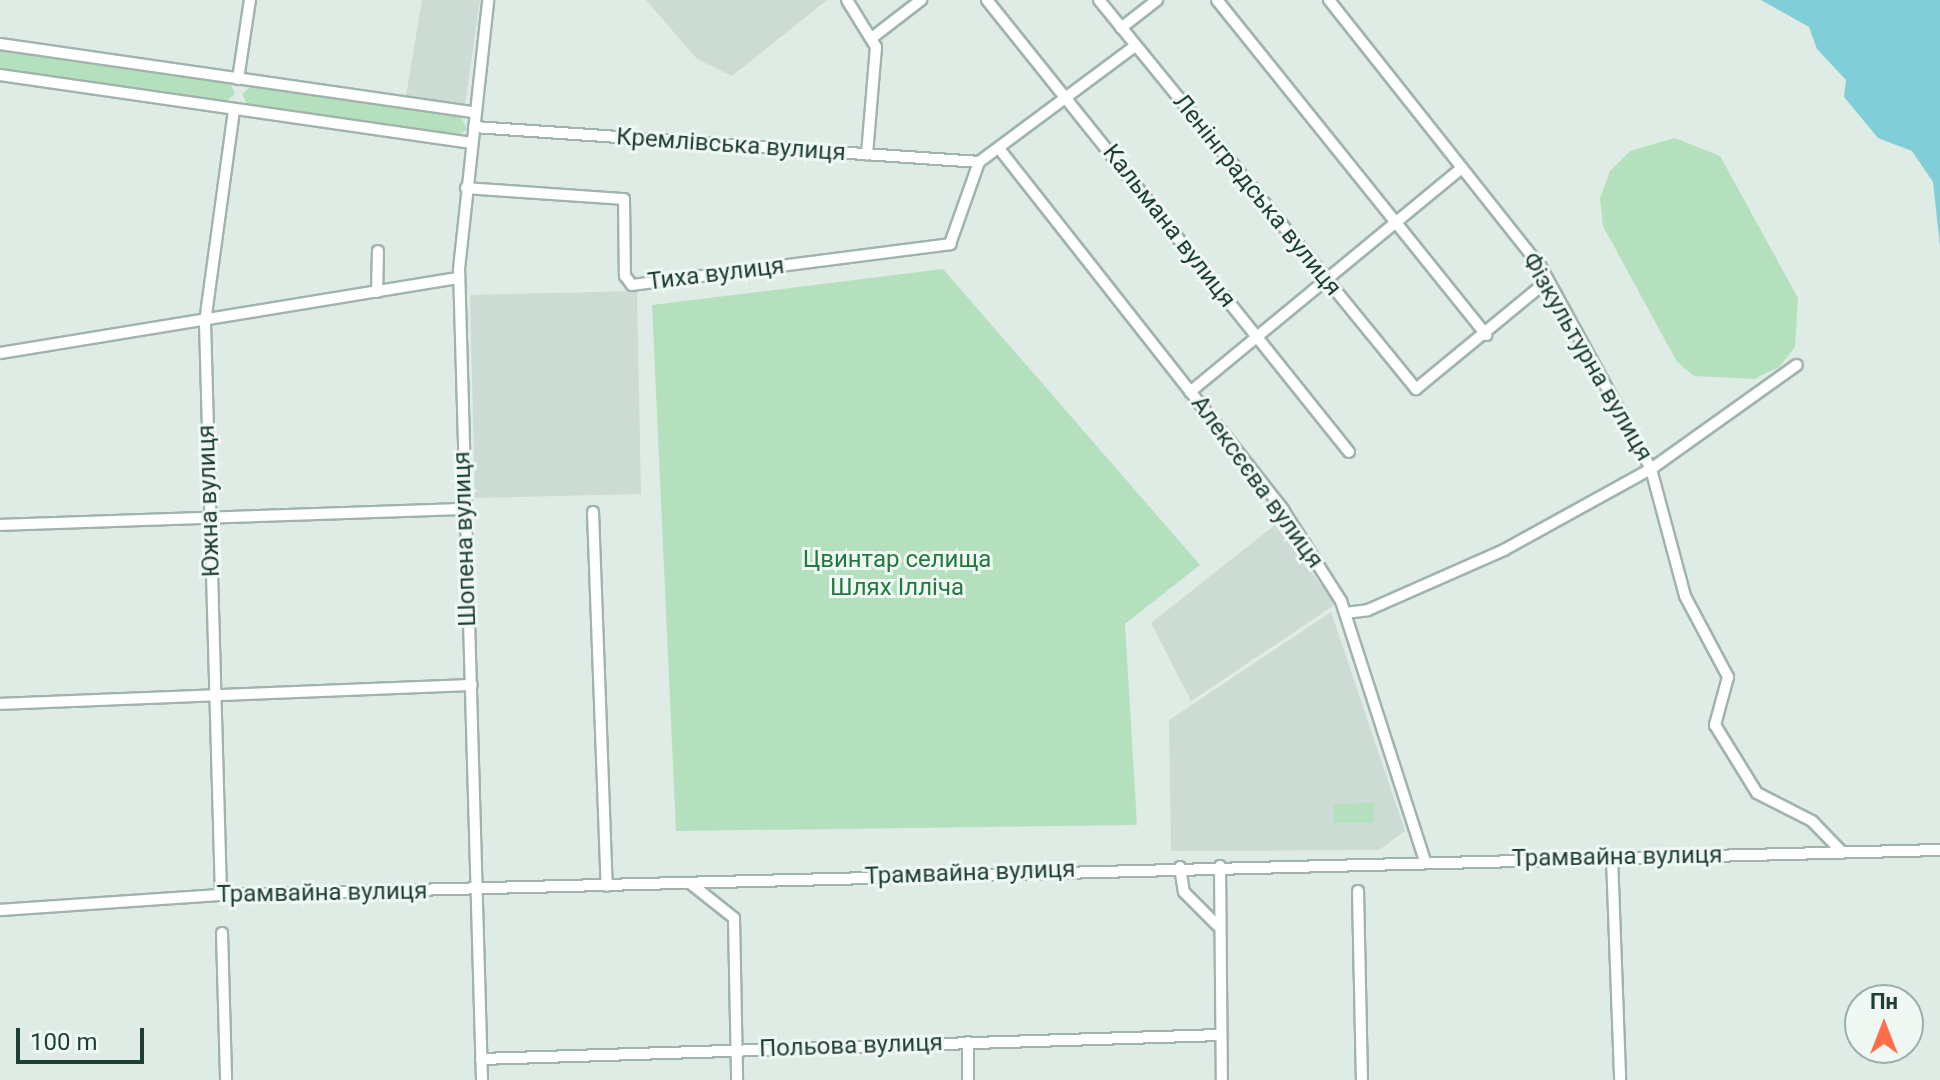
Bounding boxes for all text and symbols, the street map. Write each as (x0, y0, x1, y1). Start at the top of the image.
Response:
street label: Ленінградська вулиця (1167, 88, 1347, 302)
street label: Кремлівська вулиця (615, 123, 847, 167)
street label: Кальмана вулиця (1096, 139, 1242, 313)
street label: Фiзкультурна вулиця (1516, 248, 1658, 466)
street label: Тиха вулиця (646, 251, 786, 297)
street label: Алексєєва вулиця (1185, 390, 1329, 574)
street label: Южна вулиця (192, 424, 226, 578)
street label: Шопена вулиця (448, 451, 482, 627)
park label: Цвинтар селища Шлях Ілліча (803, 546, 991, 602)
street label: Трамвайна вулиця (1511, 841, 1723, 873)
street label: Трамвайна вулиця (864, 855, 1076, 891)
street label: Трамвайна вулиця (216, 877, 428, 909)
north arrow (1844, 984, 1924, 1064)
text: Пн (1870, 989, 1898, 1014)
scale bar (20, 1012, 148, 1062)
text: 100 m (30, 1028, 97, 1056)
street label: Польова вулиця (759, 1028, 943, 1064)

